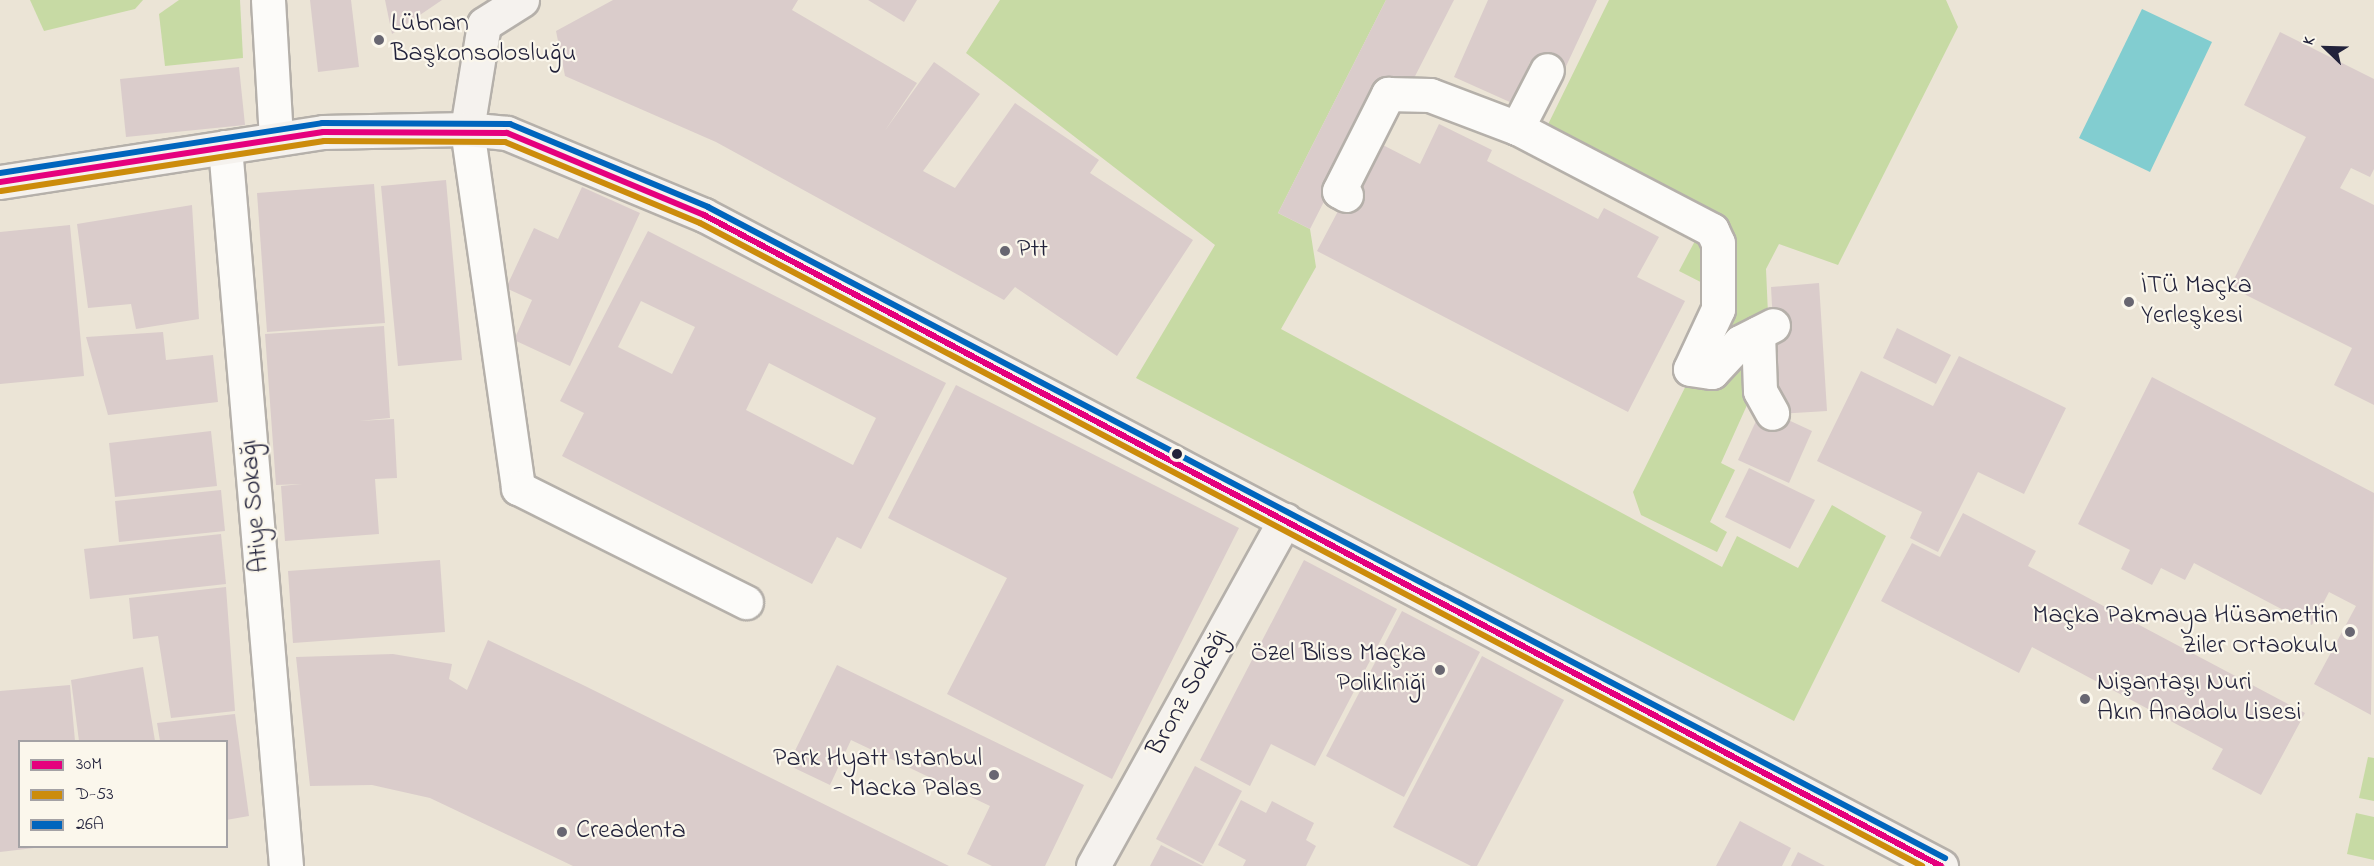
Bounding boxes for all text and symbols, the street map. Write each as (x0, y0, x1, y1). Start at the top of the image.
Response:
place label: Lübnan Başkonsolosluğu (391, 9, 576, 70)
north arrow (2296, 18, 2356, 78)
marker: Lübnan Başkonsolosluğu (372, 33, 386, 47)
text: K (2297, 33, 2322, 49)
place label: Ptt (1017, 235, 1048, 267)
marker: Ptt (998, 244, 1012, 258)
place label: İTÜ Maçka Yerleşkesi (2141, 271, 2252, 332)
marker: İTÜ Maçka Yerleşkesi (2122, 295, 2136, 309)
street label: Atiye Sokağı (235, 438, 277, 574)
unlabelled marker (1171, 448, 1183, 460)
place label: Maçka Pakmaya Hüsamettin Ziler Ortaokulu (2033, 601, 2338, 662)
street label: Bronz Sokağı (1141, 624, 1237, 762)
marker: Maçka Pakmaya Hüsamettin Ziler Ortaokulu (2343, 625, 2357, 639)
place label: Özel Bliss Maçka Polikliniği (1251, 639, 1426, 700)
marker: Özel Bliss Maçka Polikliniği (1431, 661, 1449, 679)
place label: Nişantaşı Nuri Akın Anadolu Lisesi (2097, 668, 2301, 730)
marker: Nişantaşı Nuri Akın Anadolu Lisesi (2078, 692, 2092, 706)
legend (18, 740, 228, 848)
place label: Park Hyatt Istanbul - Macka Palas (773, 744, 982, 806)
text: 30M (76, 752, 102, 778)
marker: Park Hyatt Istanbul - Macka Palas (987, 768, 1001, 782)
text: D-53 (76, 782, 114, 808)
text: 26A (76, 812, 104, 838)
place label: Creadenta (576, 816, 686, 848)
marker: Creadenta (553, 823, 571, 841)

